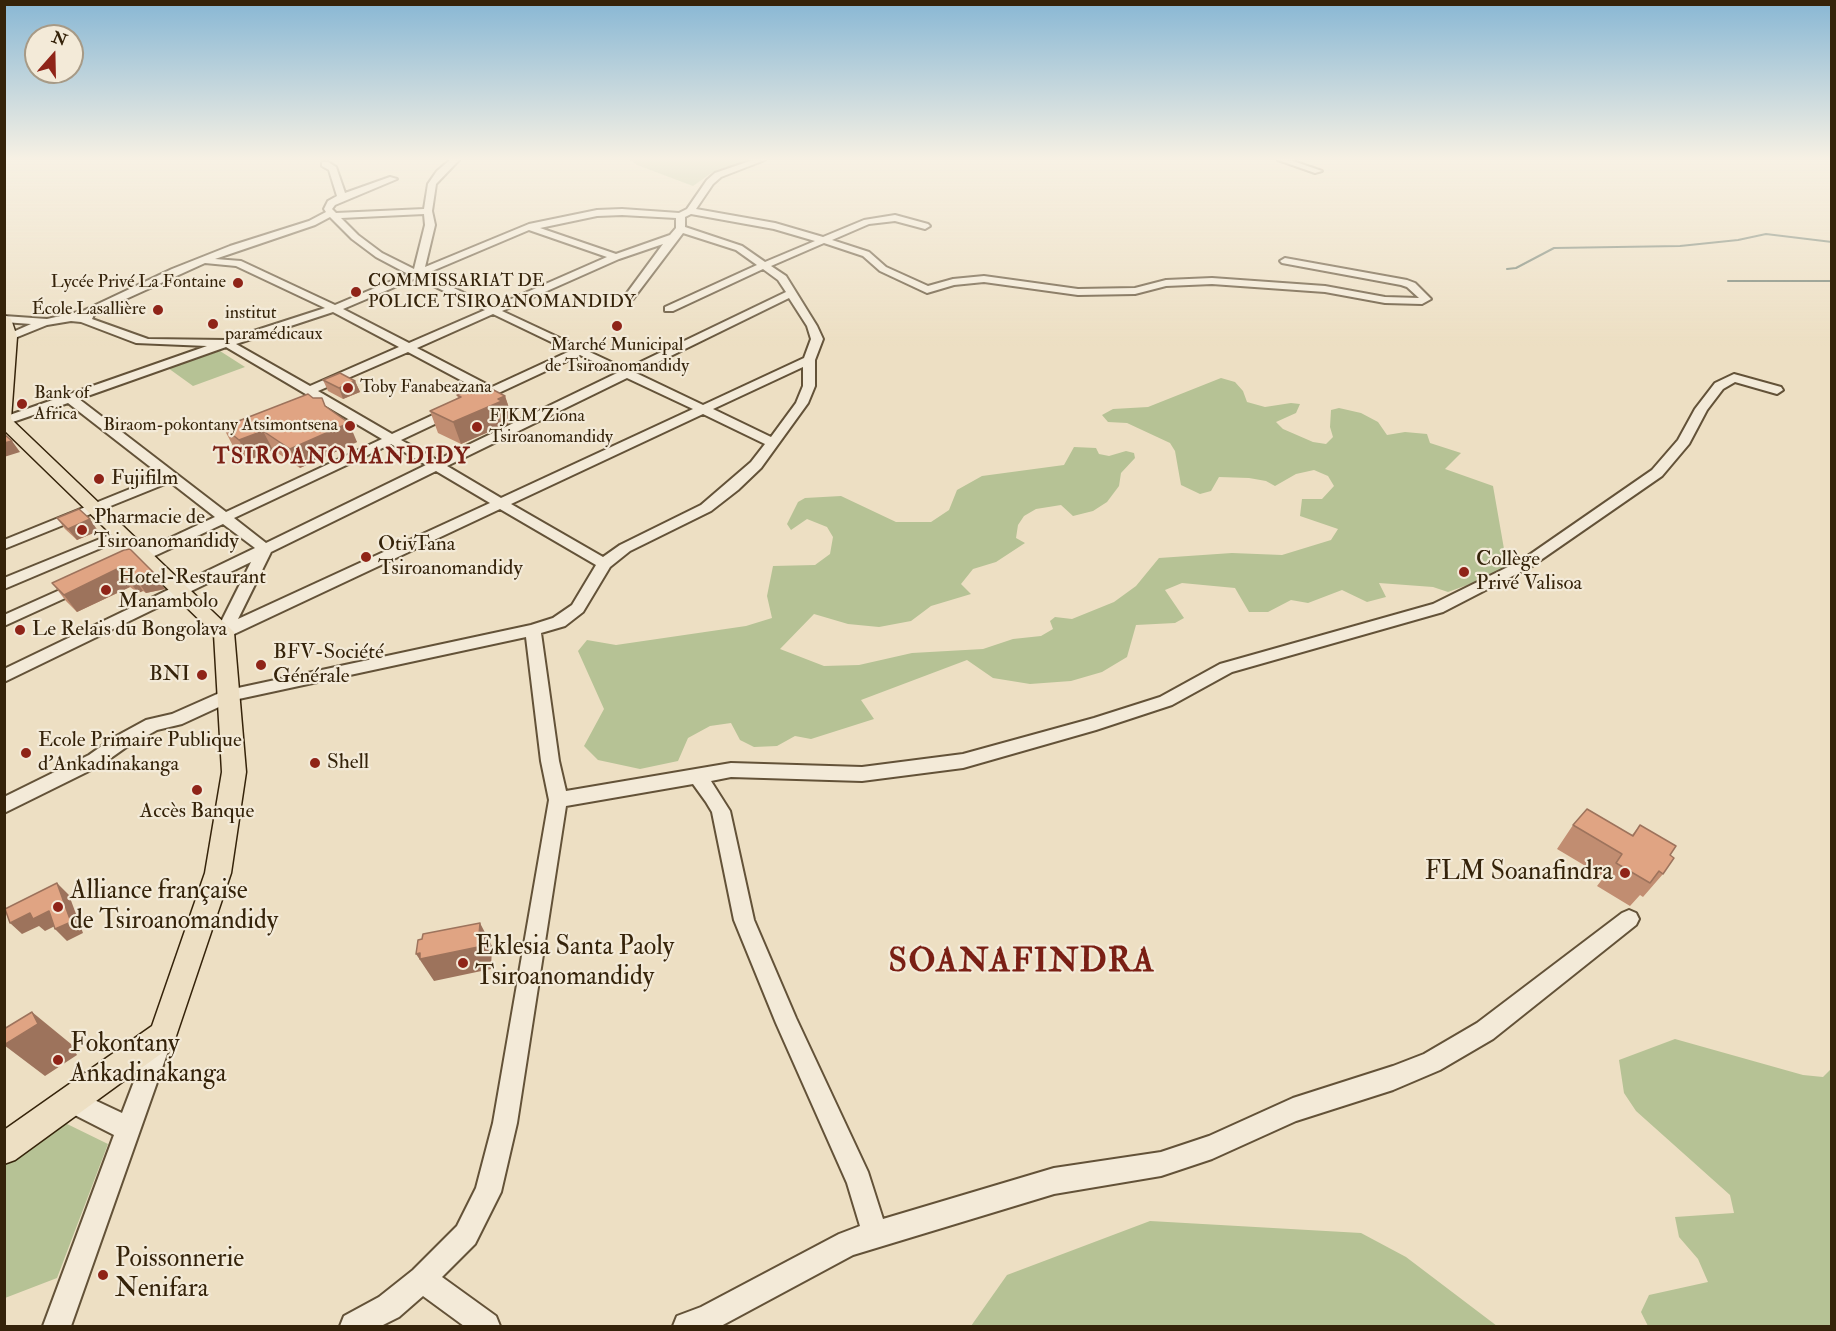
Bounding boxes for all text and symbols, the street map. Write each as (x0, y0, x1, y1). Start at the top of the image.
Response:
north arrow (24, 24, 84, 84)
text: N (49, 27, 70, 51)
place label: COMMISSARIAT DE POLICE TSIROANOMANDIDY (368, 271, 636, 314)
place label: Lycée Privé La Fontaine (51, 272, 226, 294)
marker: Lycée Privé La Fontaine (231, 276, 245, 290)
marker: COMMISSARIAT DE POLICE TSIROANOMANDIDY (349, 285, 363, 299)
place label: École Lasallière (32, 299, 146, 321)
marker: École Lasallière (151, 303, 165, 317)
place label: institut paramédicaux (225, 303, 323, 346)
marker: institut paramédicaux (206, 317, 220, 331)
marker: Marché Municipal de Tsiroanomandidy (610, 319, 624, 333)
place label: Marché Municipal de Tsiroanomandidy (545, 335, 689, 378)
place label: Toby Fanabeazana (360, 377, 492, 399)
marker: Toby Fanabeazana (341, 381, 355, 395)
place label: Bank of Africa (34, 383, 89, 426)
marker: Bank of Africa (15, 397, 29, 411)
place label: FJKM Ziona Tsiroanomandidy (489, 406, 613, 448)
place label: Biraom-pokontany Atsimontsena (103, 415, 338, 437)
marker: Biraom-pokontany Atsimontsena (343, 419, 357, 433)
marker: FJKM Ziona Tsiroanomandidy (470, 420, 484, 434)
district label: TSIROANOMANDIDY (213, 445, 471, 471)
place label: Fujifilm (111, 466, 178, 492)
marker: Fujifilm (92, 472, 106, 486)
place label: Pharmacie de Tsiroanomandidy (94, 505, 239, 555)
marker: Pharmacie de Tsiroanomandidy (75, 523, 89, 537)
place label: OtivTana Tsiroanomandidy (378, 532, 523, 582)
place label: Collège Privé Valisoa (1476, 547, 1582, 597)
marker: OtivTana Tsiroanomandidy (359, 550, 373, 564)
place label: Hotel-Restaurant Manambolo (118, 565, 266, 615)
marker: Collège Privé Valisoa (1457, 565, 1471, 579)
marker: Hotel-Restaurant Manambolo (99, 583, 113, 597)
place label: Le Relais du Bongolava (32, 617, 227, 643)
marker: Le Relais du Bongolava (13, 623, 27, 637)
place label: BFV-Société Générale (273, 640, 384, 690)
marker: BFV-Société Générale (254, 658, 268, 672)
place label: BNI (149, 662, 190, 688)
marker: BNI (195, 668, 209, 682)
place label: Ecole Primaire Publique d'Ankadinakanga (38, 728, 242, 778)
marker: Ecole Primaire Publique d'Ankadinakanga (19, 746, 33, 760)
place label: Shell (327, 750, 369, 776)
marker: Shell (308, 756, 322, 770)
marker: Accès Banque (190, 783, 204, 797)
place label: Accès Banque (140, 799, 254, 825)
place label: FLM Soanafindra (1425, 857, 1613, 889)
marker: FLM Soanafindra (1618, 866, 1632, 880)
place label: Alliance française de Tsiroanomandidy (70, 876, 278, 938)
marker: Alliance française de Tsiroanomandidy (51, 900, 65, 914)
place label: Eklesia Santa Paoly Tsiroanomandidy (475, 932, 674, 994)
district label: SOANAFINDRA (889, 944, 1155, 984)
marker: Eklesia Santa Paoly Tsiroanomandidy (456, 956, 470, 970)
place label: Fokontany Ankadinakanga (70, 1029, 226, 1090)
marker: Fokontany Ankadinakanga (51, 1053, 65, 1067)
place label: Poissonnerie Nenifara (115, 1244, 244, 1306)
marker: Poissonnerie Nenifara (96, 1268, 110, 1282)

